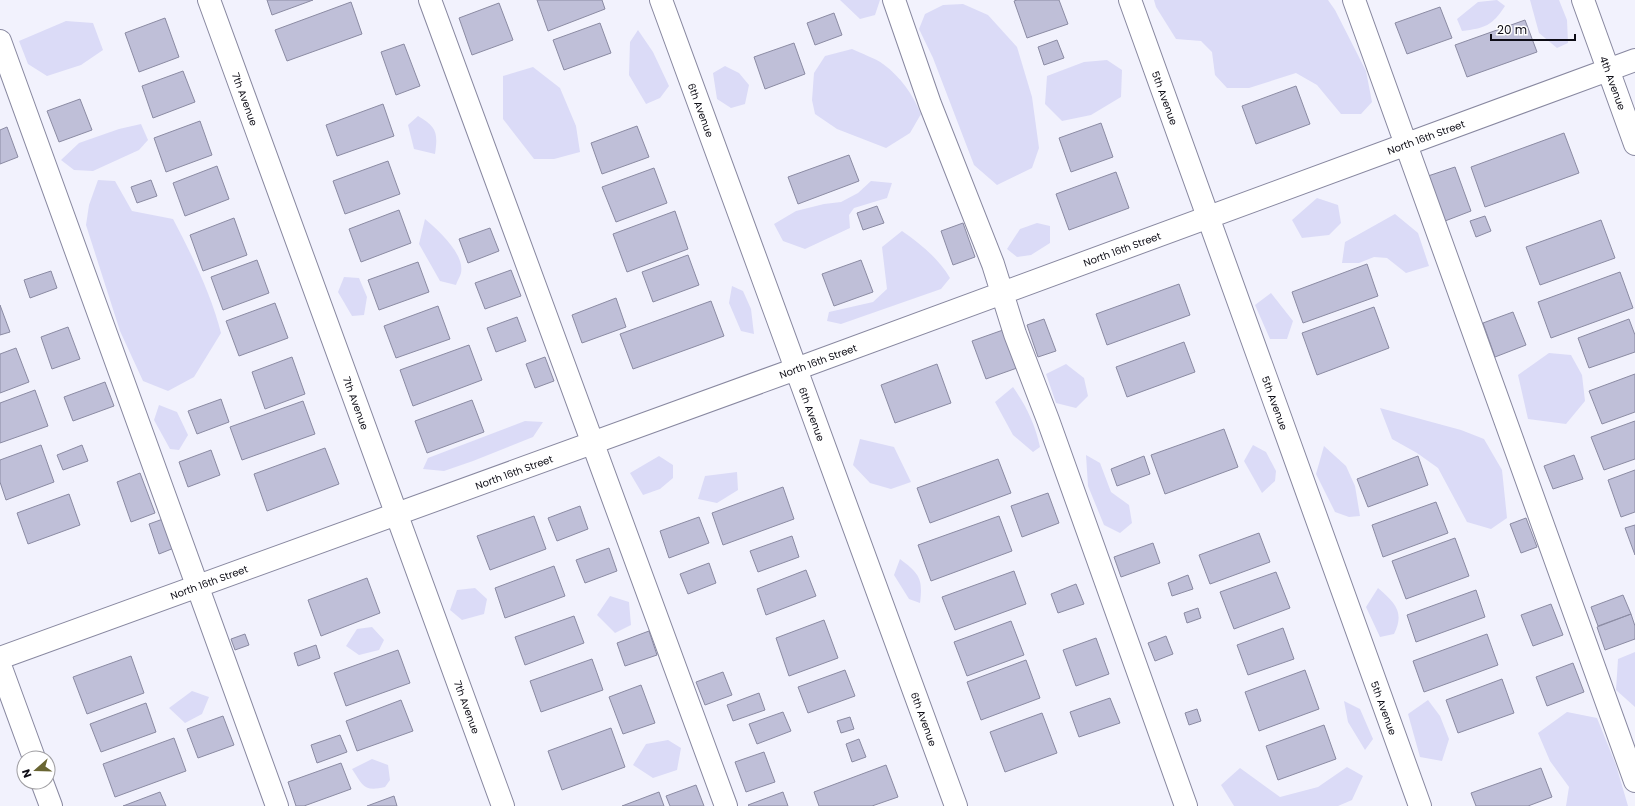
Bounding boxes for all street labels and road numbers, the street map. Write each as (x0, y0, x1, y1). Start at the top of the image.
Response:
street label: 4th Avenue (1596, 54, 1629, 112)
street label: 5th Avenue (1148, 69, 1181, 127)
street label: 7th Avenue (228, 70, 261, 128)
street label: 6th Avenue (684, 81, 717, 139)
street label: North 16th Street (1385, 116, 1467, 158)
street label: North 16th Street (1081, 228, 1163, 270)
street label: North 16th Street (777, 340, 859, 382)
street label: 7th Avenue (339, 374, 372, 432)
street label: 5th Avenue (1258, 374, 1291, 432)
street label: 6th Avenue (795, 385, 828, 443)
street label: North 16th Street (473, 451, 555, 493)
street label: North 16th Street (168, 561, 250, 603)
street label: 7th Avenue (450, 678, 483, 736)
street label: 5th Avenue (1367, 679, 1400, 737)
street label: 6th Avenue (907, 690, 940, 748)

